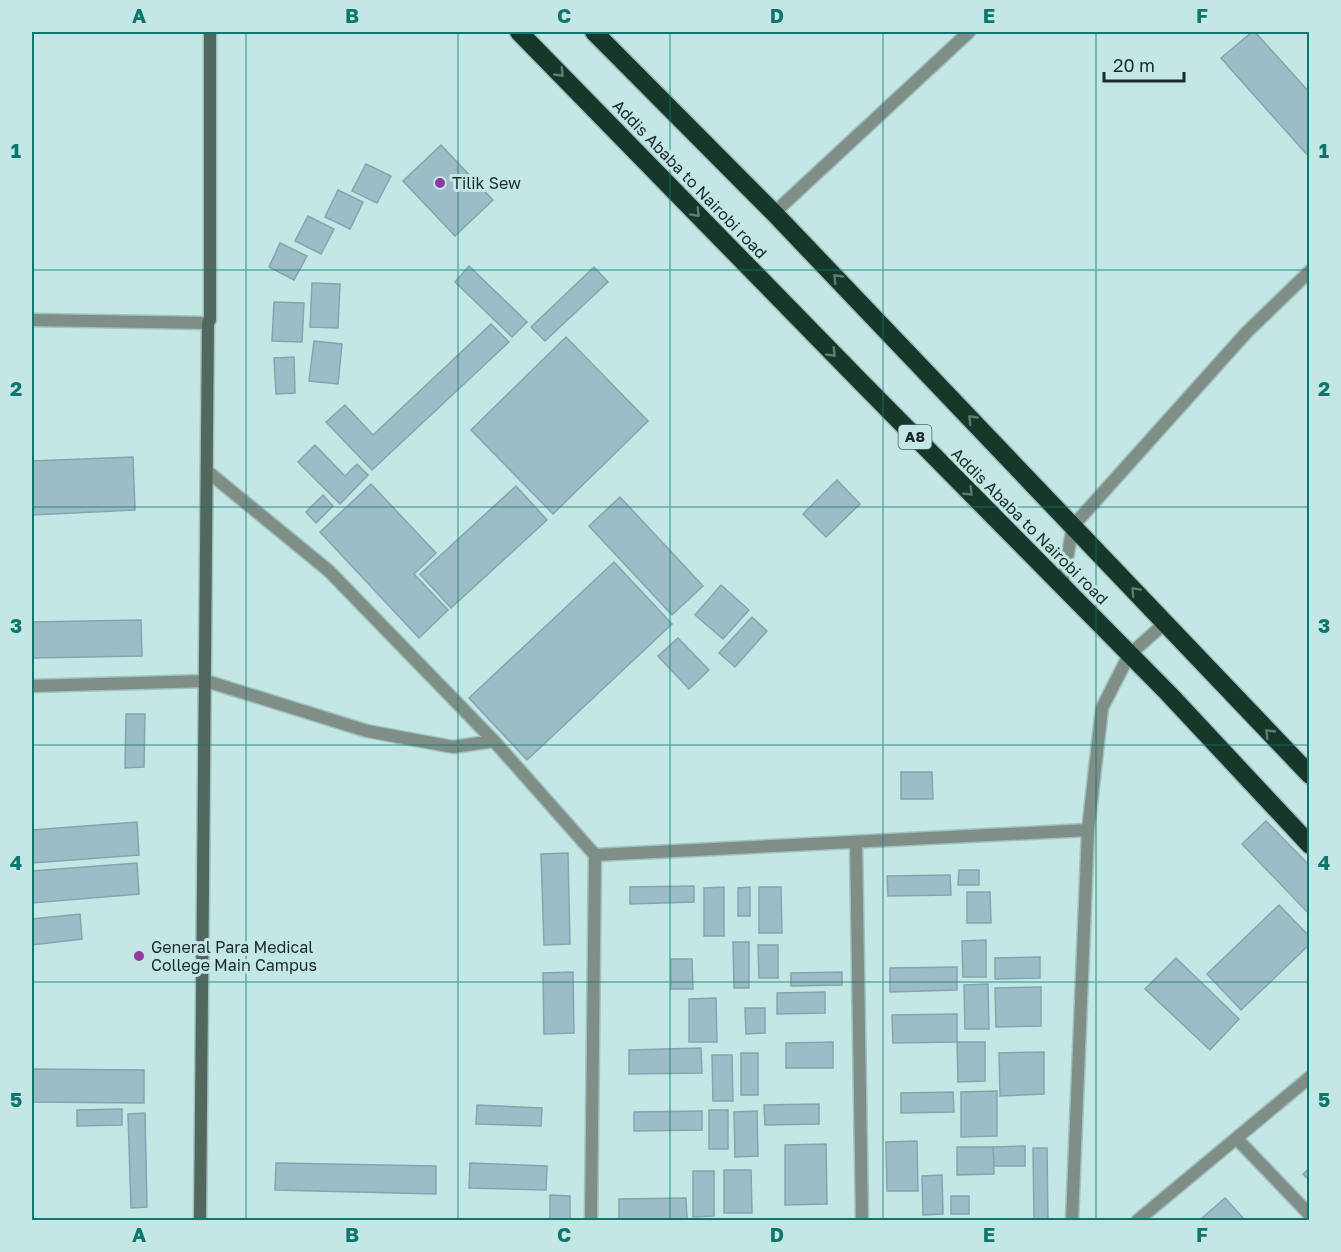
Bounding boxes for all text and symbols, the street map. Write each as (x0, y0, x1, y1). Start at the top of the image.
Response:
text: A (132, 3, 146, 27)
text: B (345, 3, 359, 27)
text: C (557, 3, 571, 27)
text: D (770, 3, 784, 27)
text: E (983, 3, 995, 27)
text: F (1196, 3, 1208, 27)
scale bar (1104, 45, 1184, 83)
text: 20 m (1113, 54, 1155, 76)
one-way arrow (553, 66, 564, 77)
street label: Addis Ababa to Nairobi road (609, 95, 771, 263)
text: 1 (11, 138, 21, 162)
text: 1 (1319, 138, 1329, 162)
place label: Tilik Sew (452, 173, 521, 193)
marker: Tilik Sew (433, 176, 447, 190)
one-way arrow (689, 206, 700, 217)
one-way arrow (833, 275, 844, 285)
one-way arrow (825, 346, 836, 357)
text: 2 (10, 376, 22, 400)
text: 2 (1318, 376, 1330, 400)
one-way arrow (969, 415, 980, 426)
road number: A8 (898, 425, 932, 449)
street label: Addis Ababa to Nairobi road (947, 443, 1113, 609)
one-way arrow (962, 484, 973, 495)
one-way arrow (1131, 587, 1142, 598)
text: 3 (10, 613, 22, 637)
text: 3 (1318, 613, 1330, 637)
one-way arrow (1265, 729, 1276, 739)
text: 4 (10, 850, 22, 874)
text: 4 (1318, 850, 1330, 874)
place label: General Para Medical College Main Campus (151, 937, 317, 975)
marker: General Para Medical College Main Campus (132, 949, 146, 963)
text: 5 (10, 1087, 22, 1111)
text: 5 (1318, 1087, 1330, 1111)
text: A (132, 1222, 146, 1246)
text: B (345, 1222, 359, 1246)
text: C (557, 1222, 571, 1246)
text: D (770, 1222, 784, 1246)
text: E (983, 1222, 995, 1246)
text: F (1196, 1222, 1208, 1246)

